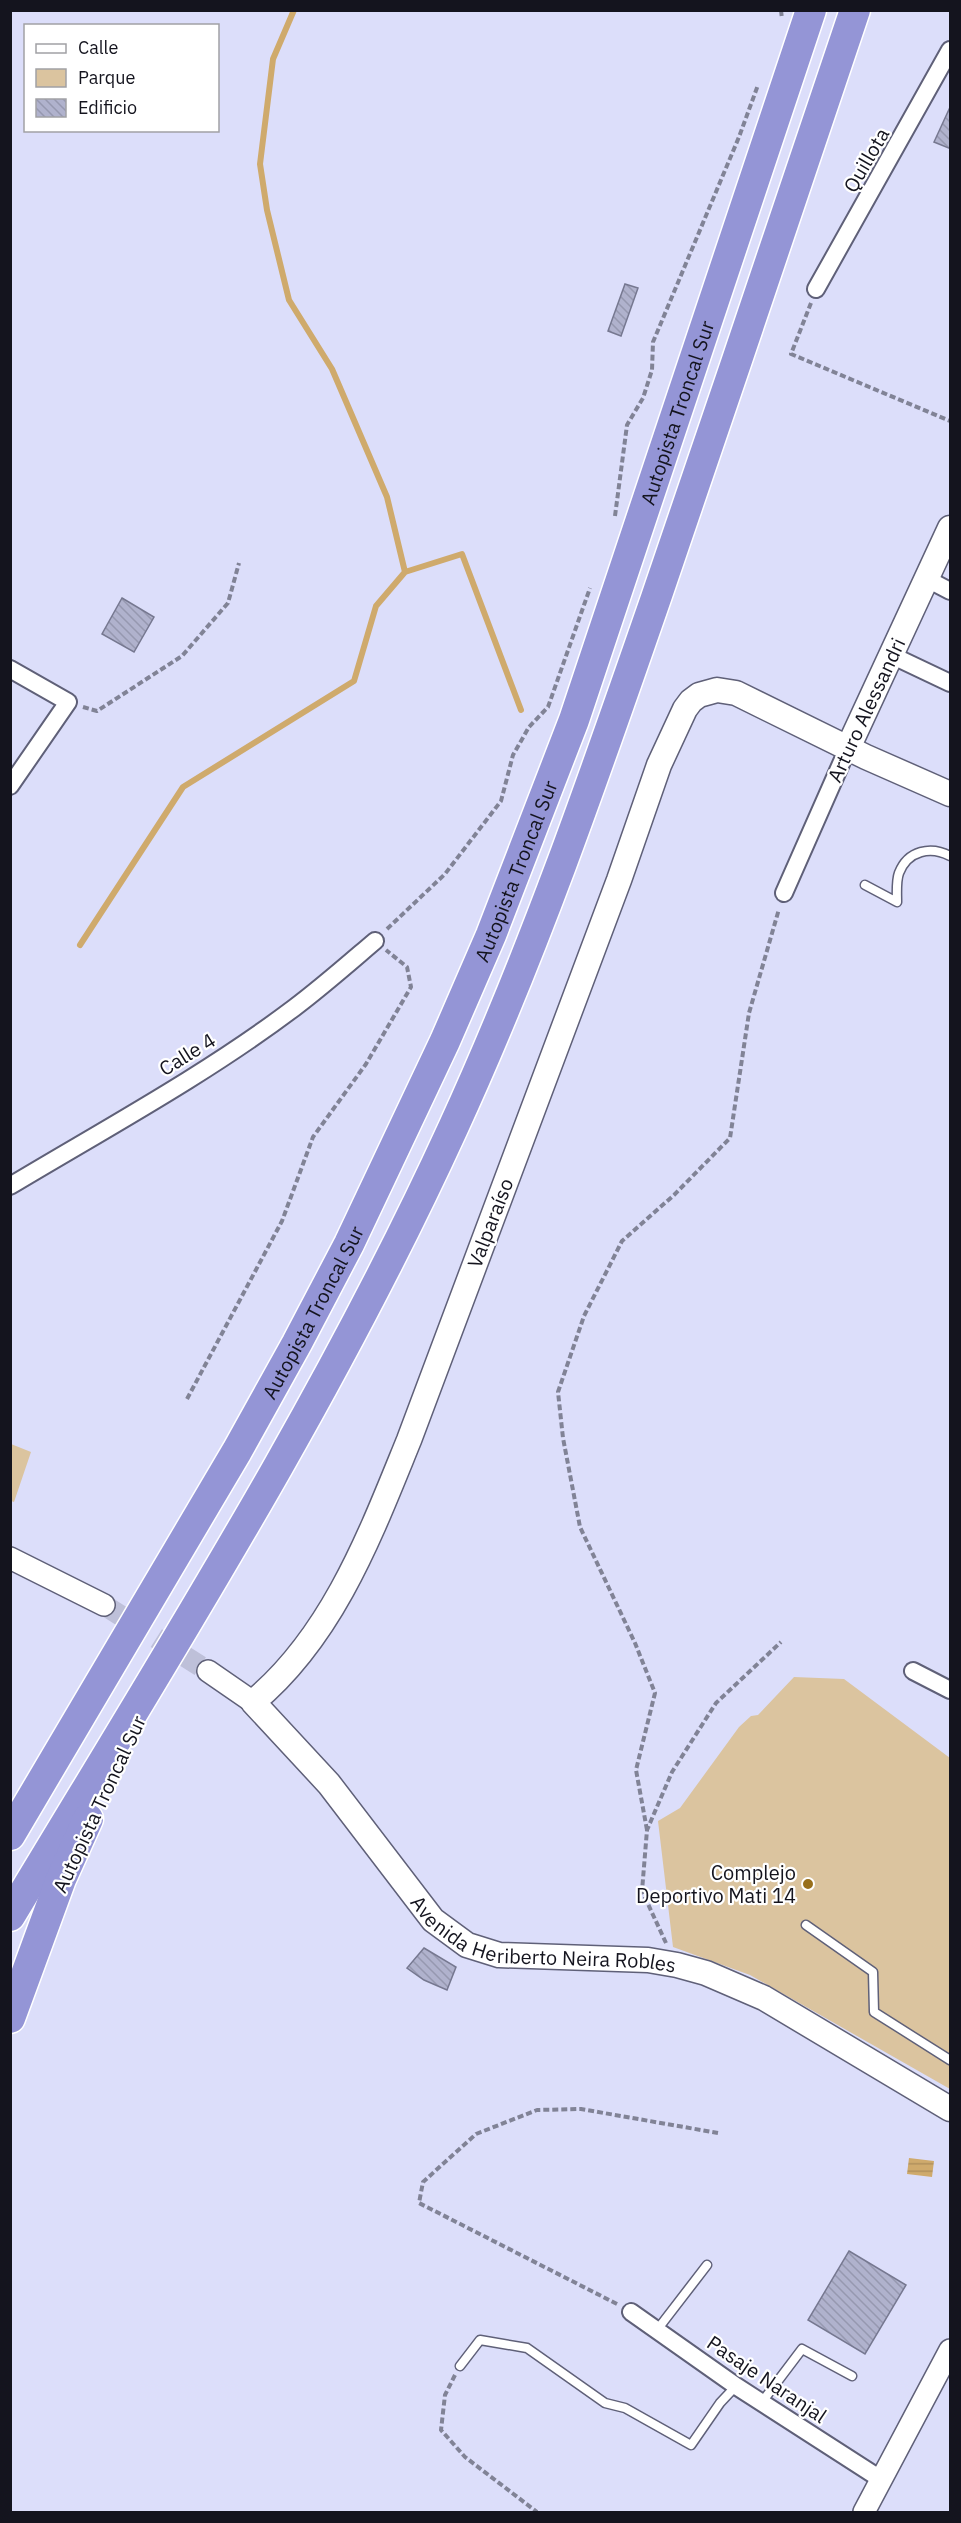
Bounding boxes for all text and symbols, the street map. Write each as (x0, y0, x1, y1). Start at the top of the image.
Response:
legend (24, 24, 219, 132)
text: Calle (78, 36, 118, 59)
text: Parque (78, 66, 136, 89)
text: Edificio (78, 96, 137, 119)
street label: Quillota (837, 123, 895, 197)
street label: Autopista Troncal Sur (633, 317, 720, 508)
street label: Arturo Alessandri (821, 633, 911, 787)
street label: Autopista Troncal Sur (468, 776, 563, 966)
street label: Calle 4 (154, 1026, 220, 1082)
street label: Valparaíso (461, 1174, 519, 1272)
street label: Autopista Troncal Sur (255, 1221, 369, 1404)
street label: Autopista Troncal Sur (46, 1711, 152, 1897)
place label: Complejo Deportivo Mati 14 (636, 1859, 796, 1909)
marker: Complejo Deportivo Mati 14 (801, 1877, 815, 1891)
street label: Avenida Heriberto Neira Robles (405, 1890, 678, 1978)
street label: Pasaje Naranjal (702, 2329, 832, 2429)

